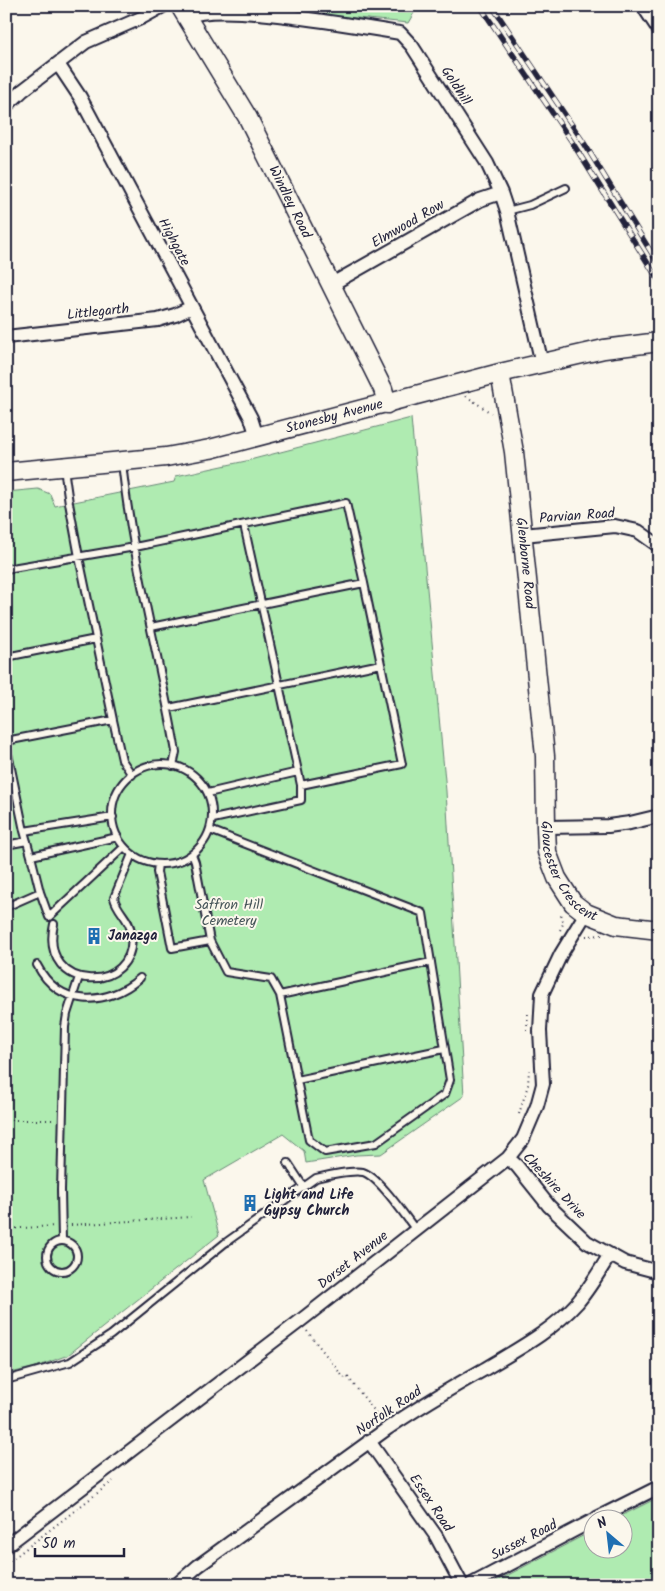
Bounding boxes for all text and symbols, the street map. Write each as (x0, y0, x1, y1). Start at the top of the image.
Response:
street label: Goldhill (435, 62, 477, 111)
street label: Windley Road (262, 162, 318, 243)
street label: Elmwood Row (367, 194, 449, 254)
street label: Highgate (152, 214, 196, 271)
street label: Littlegarth (66, 298, 130, 326)
street label: Stonesby Avenue (283, 393, 386, 440)
street label: Parvian Road (538, 502, 617, 530)
street label: Glenborne Road (510, 516, 541, 611)
street label: Gloucester Crescent (535, 821, 601, 928)
park label: Saffron Hill Cemetery (195, 894, 264, 932)
place label: Janazga (108, 925, 157, 947)
building icon: Janazga (84, 926, 104, 946)
street label: Cheshire Drive (517, 1148, 591, 1225)
place label: Light and Life Gypsy Church (264, 1184, 354, 1222)
building icon: Light and Life Gypsy Church (240, 1193, 260, 1213)
street label: Dorset Avenue (313, 1225, 394, 1295)
street label: Norfolk Road (351, 1380, 427, 1441)
street label: Essex Road (403, 1469, 459, 1537)
north arrow (582, 1508, 632, 1558)
text: N (593, 1512, 612, 1535)
street label: Sussex Road (487, 1513, 562, 1566)
scale bar (35, 1526, 124, 1558)
text: 50 m (42, 1532, 76, 1556)

